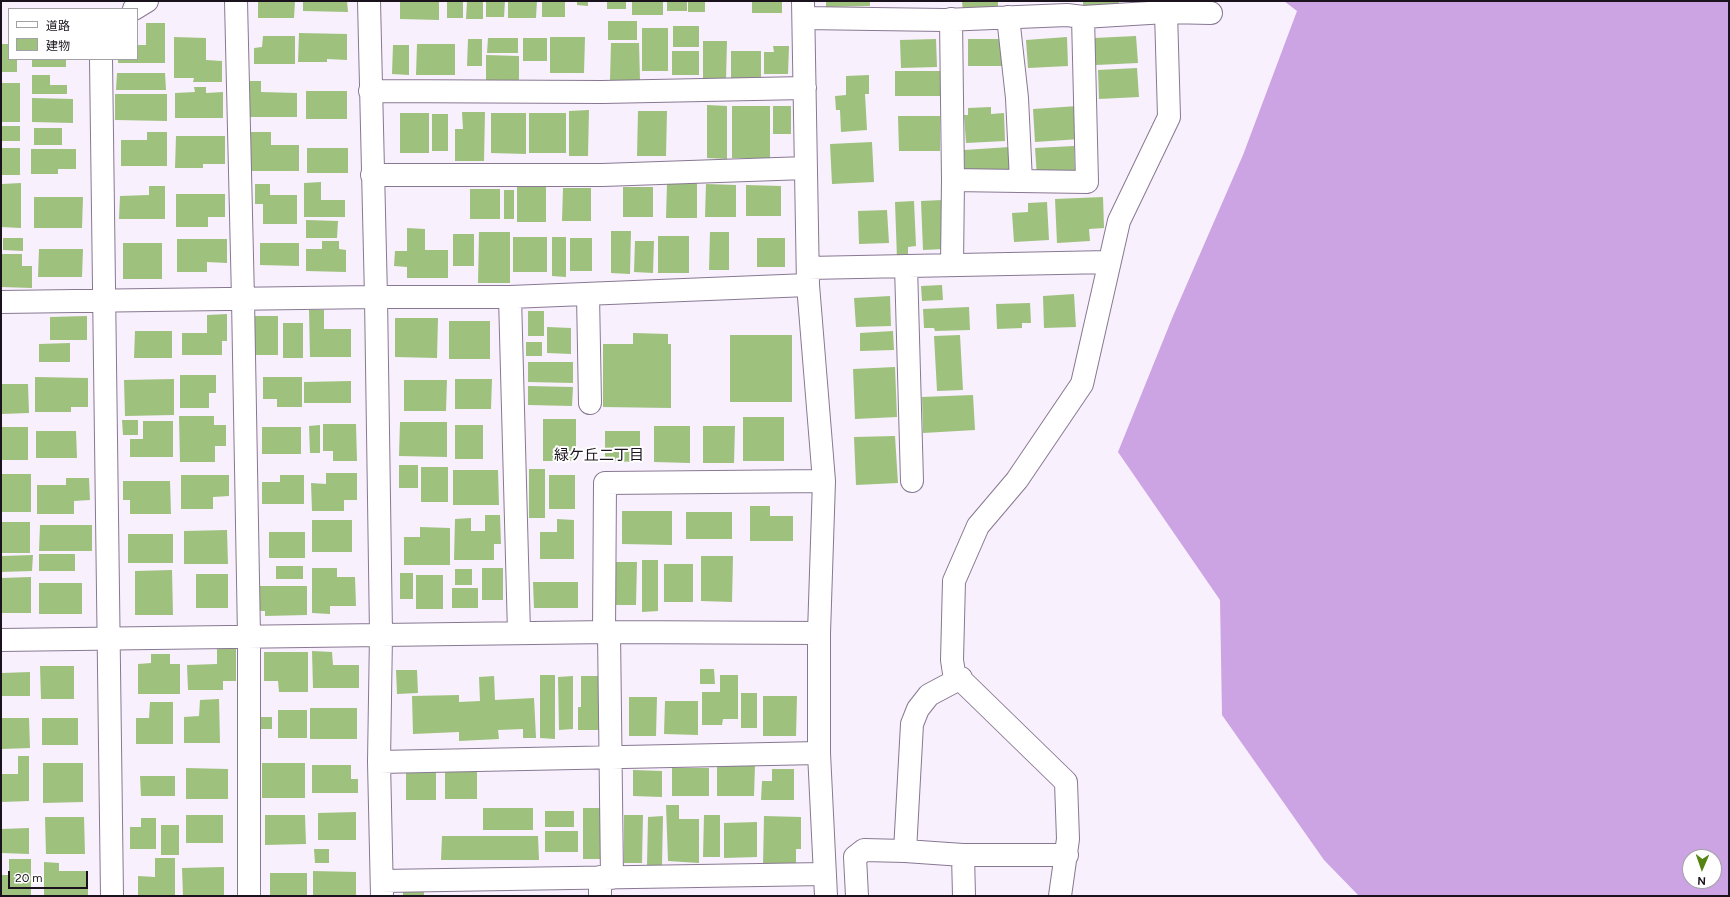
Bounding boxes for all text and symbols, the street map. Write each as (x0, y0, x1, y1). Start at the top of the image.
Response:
legend (8, 8, 138, 60)
text: 道路 (46, 19, 70, 33)
text: 建物 (46, 39, 70, 53)
district label: 緑ケ丘二丁目 (554, 447, 644, 465)
north arrow (1682, 849, 1722, 889)
scale bar (10, 863, 90, 889)
text: 20 m (15, 871, 43, 885)
text: N (1697, 874, 1706, 887)

